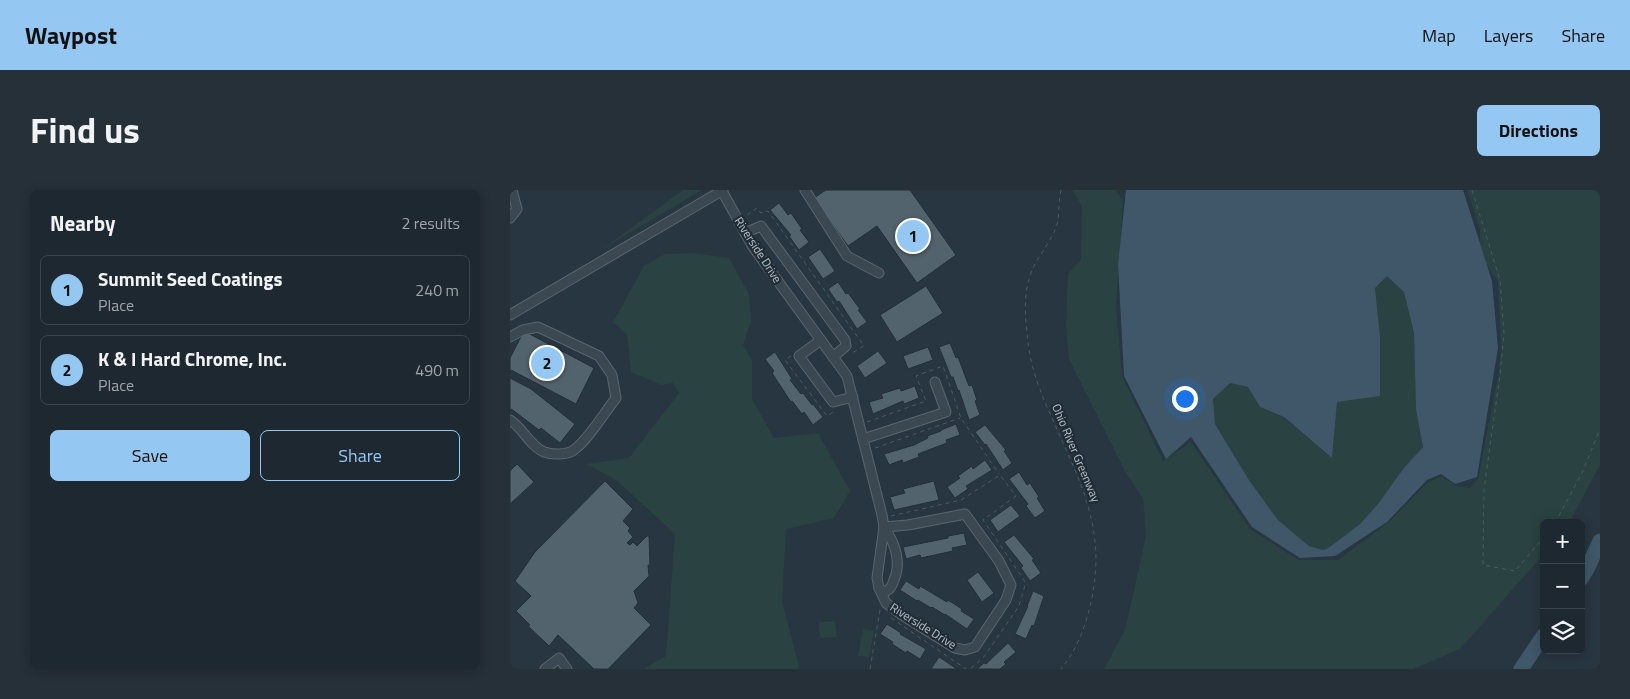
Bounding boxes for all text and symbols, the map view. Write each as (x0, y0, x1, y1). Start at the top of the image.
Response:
text: Waypost (25, 17, 117, 53)
text: Map (1422, 22, 1456, 49)
text: Layers (1484, 22, 1533, 49)
text: Share (1561, 22, 1605, 49)
text: Find us (30, 103, 140, 157)
button: Directions (1477, 105, 1600, 156)
text: Nearby (50, 207, 115, 239)
text: 2 results (401, 211, 460, 235)
street label: Riverside Drive (730, 213, 787, 287)
pin: 1 (897, 217, 929, 255)
text: Summit Seed Coatings (98, 264, 282, 293)
text: 1 (63, 278, 71, 302)
text: 240 m (415, 278, 459, 302)
text: Place (98, 293, 134, 317)
text: K & I Hard Chrome, Inc. (98, 344, 287, 373)
pin: 2 (531, 344, 563, 382)
text: 2 (63, 358, 71, 382)
text: 490 m (415, 358, 459, 382)
text: Place (98, 373, 134, 397)
your location (1172, 386, 1198, 412)
street label: Ohio River Greenway (1047, 401, 1106, 505)
button: Save (50, 430, 250, 481)
button: Share (260, 430, 460, 481)
map controls (1540, 519, 1585, 654)
button: + (1540, 519, 1585, 564)
button: − (1540, 564, 1585, 609)
street label: Riverside Drive (886, 598, 960, 654)
button: layers (1540, 609, 1585, 654)

